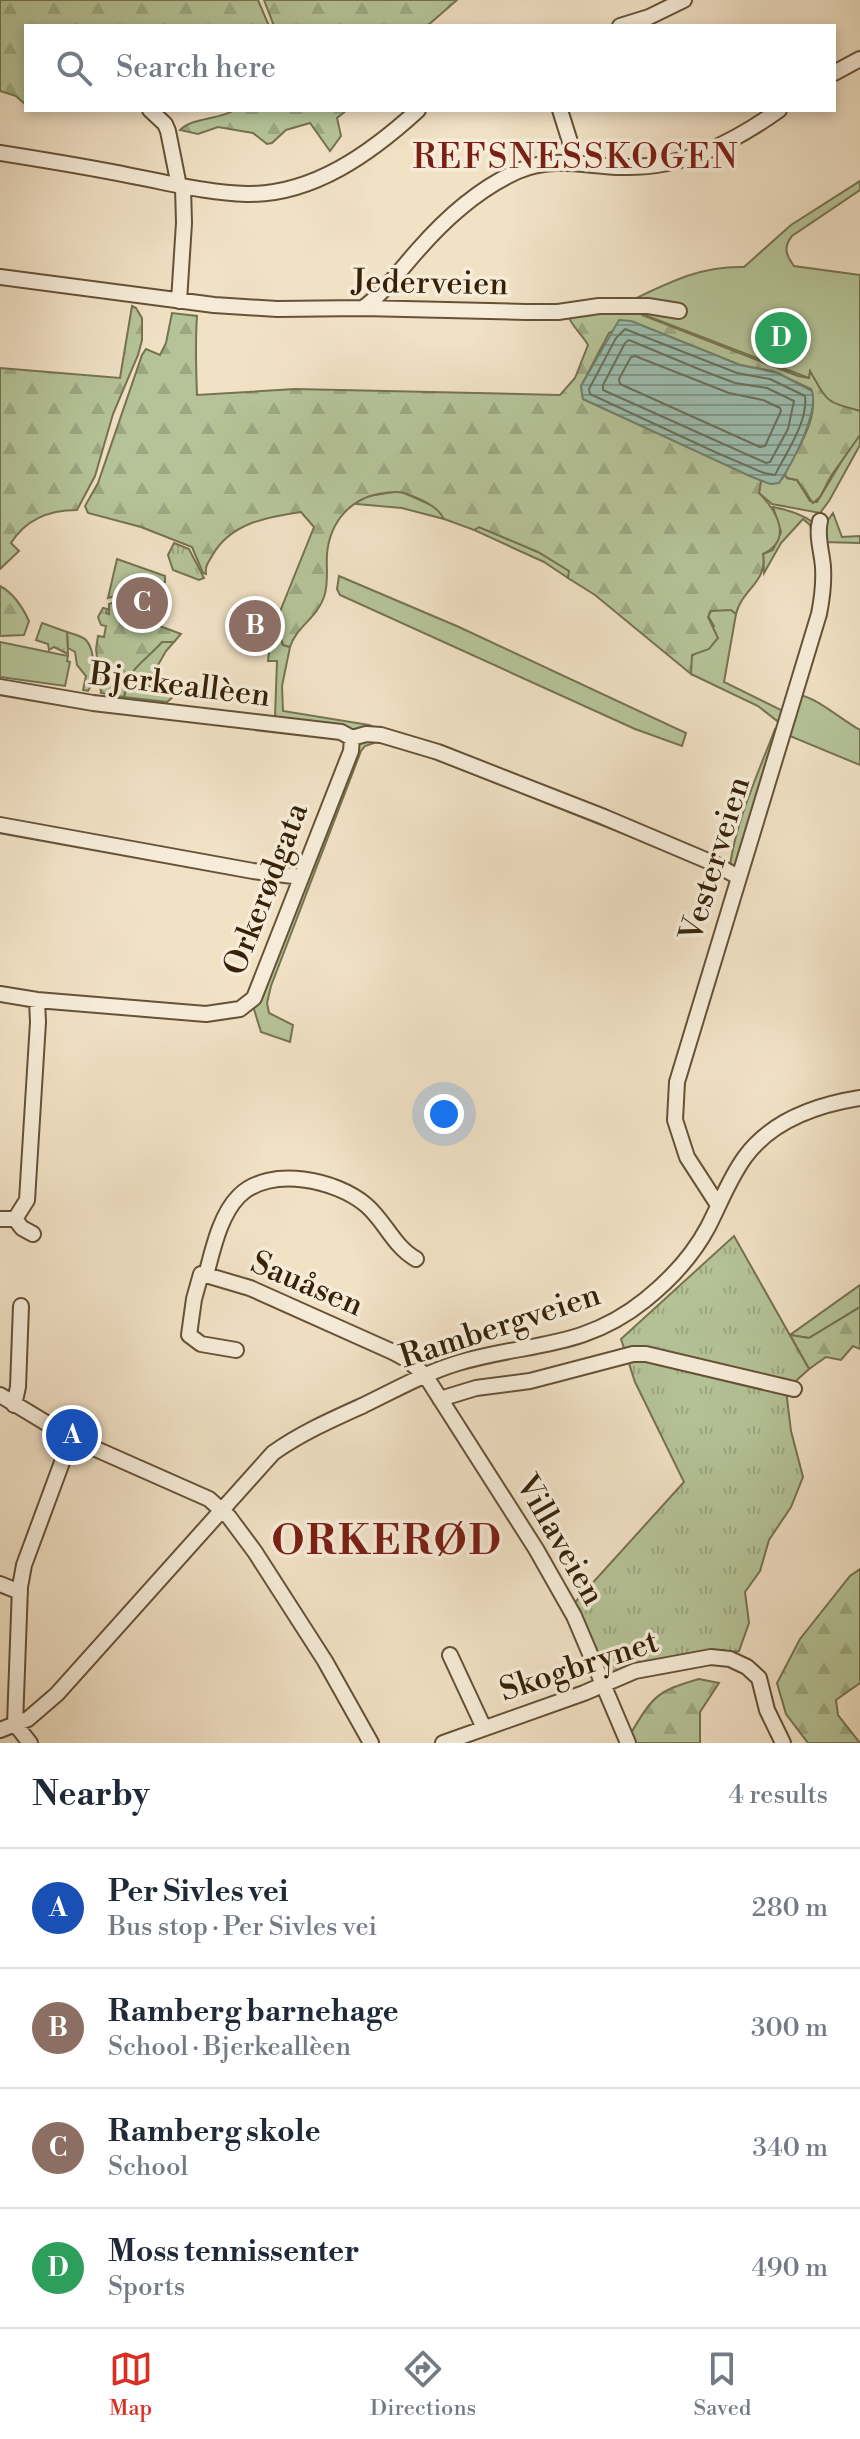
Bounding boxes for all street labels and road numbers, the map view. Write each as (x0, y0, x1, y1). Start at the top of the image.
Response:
street label: Jederveien (350, 262, 509, 304)
street label: Bjerkeallèen (86, 654, 273, 716)
street label: Vesterveien (671, 772, 759, 947)
street label: Orkerødgata (215, 796, 317, 981)
street label: Sauåsen (245, 1242, 369, 1326)
street label: Rambergveien (394, 1275, 606, 1377)
street label: Villaveien (506, 1467, 613, 1612)
street label: Skogbrynet (495, 1622, 663, 1710)

